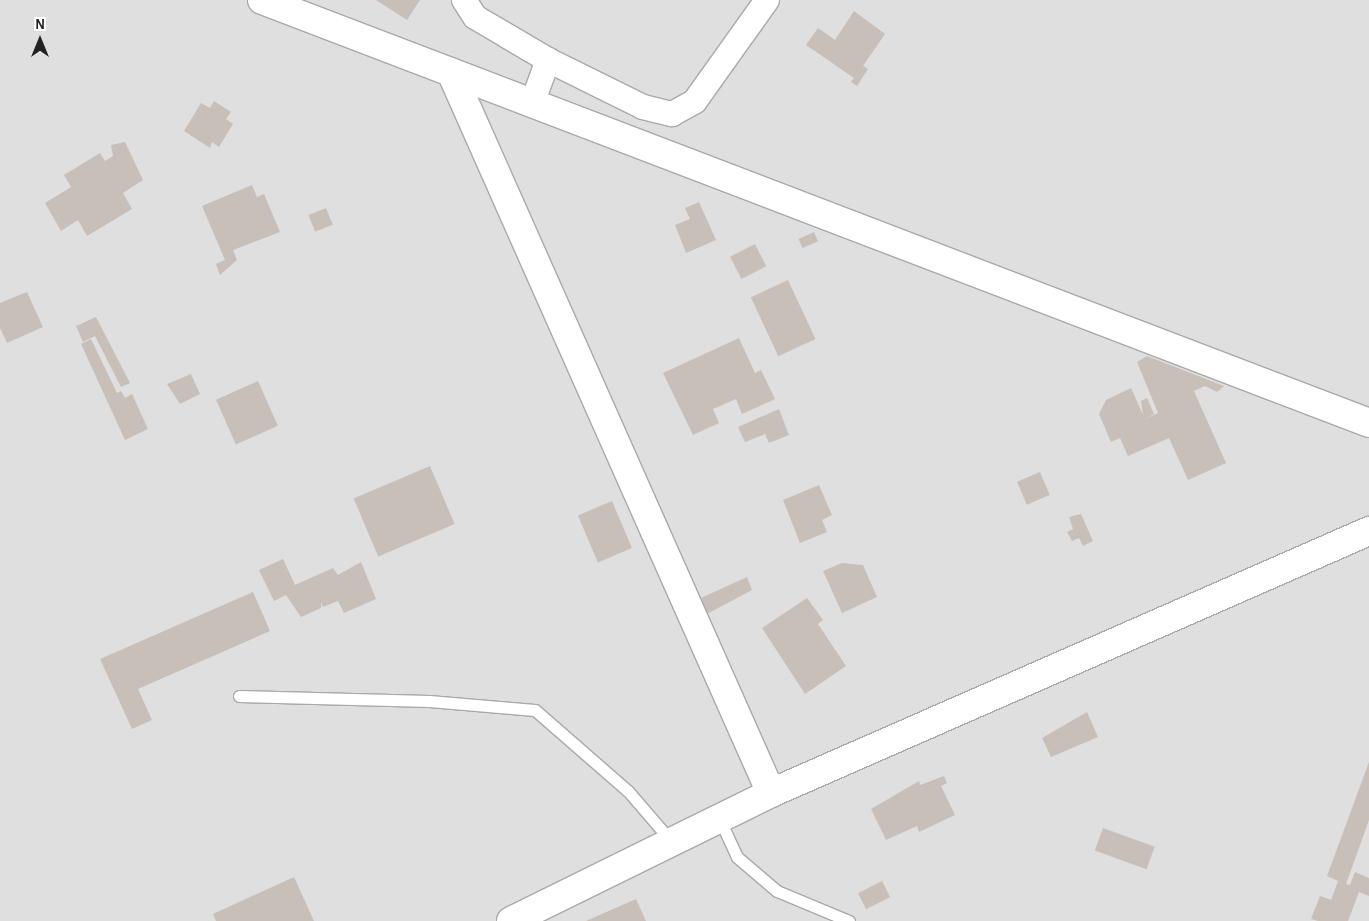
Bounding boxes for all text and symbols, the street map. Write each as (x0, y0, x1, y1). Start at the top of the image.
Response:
north arrow (15, 15, 65, 65)
text: N (35, 18, 45, 32)

